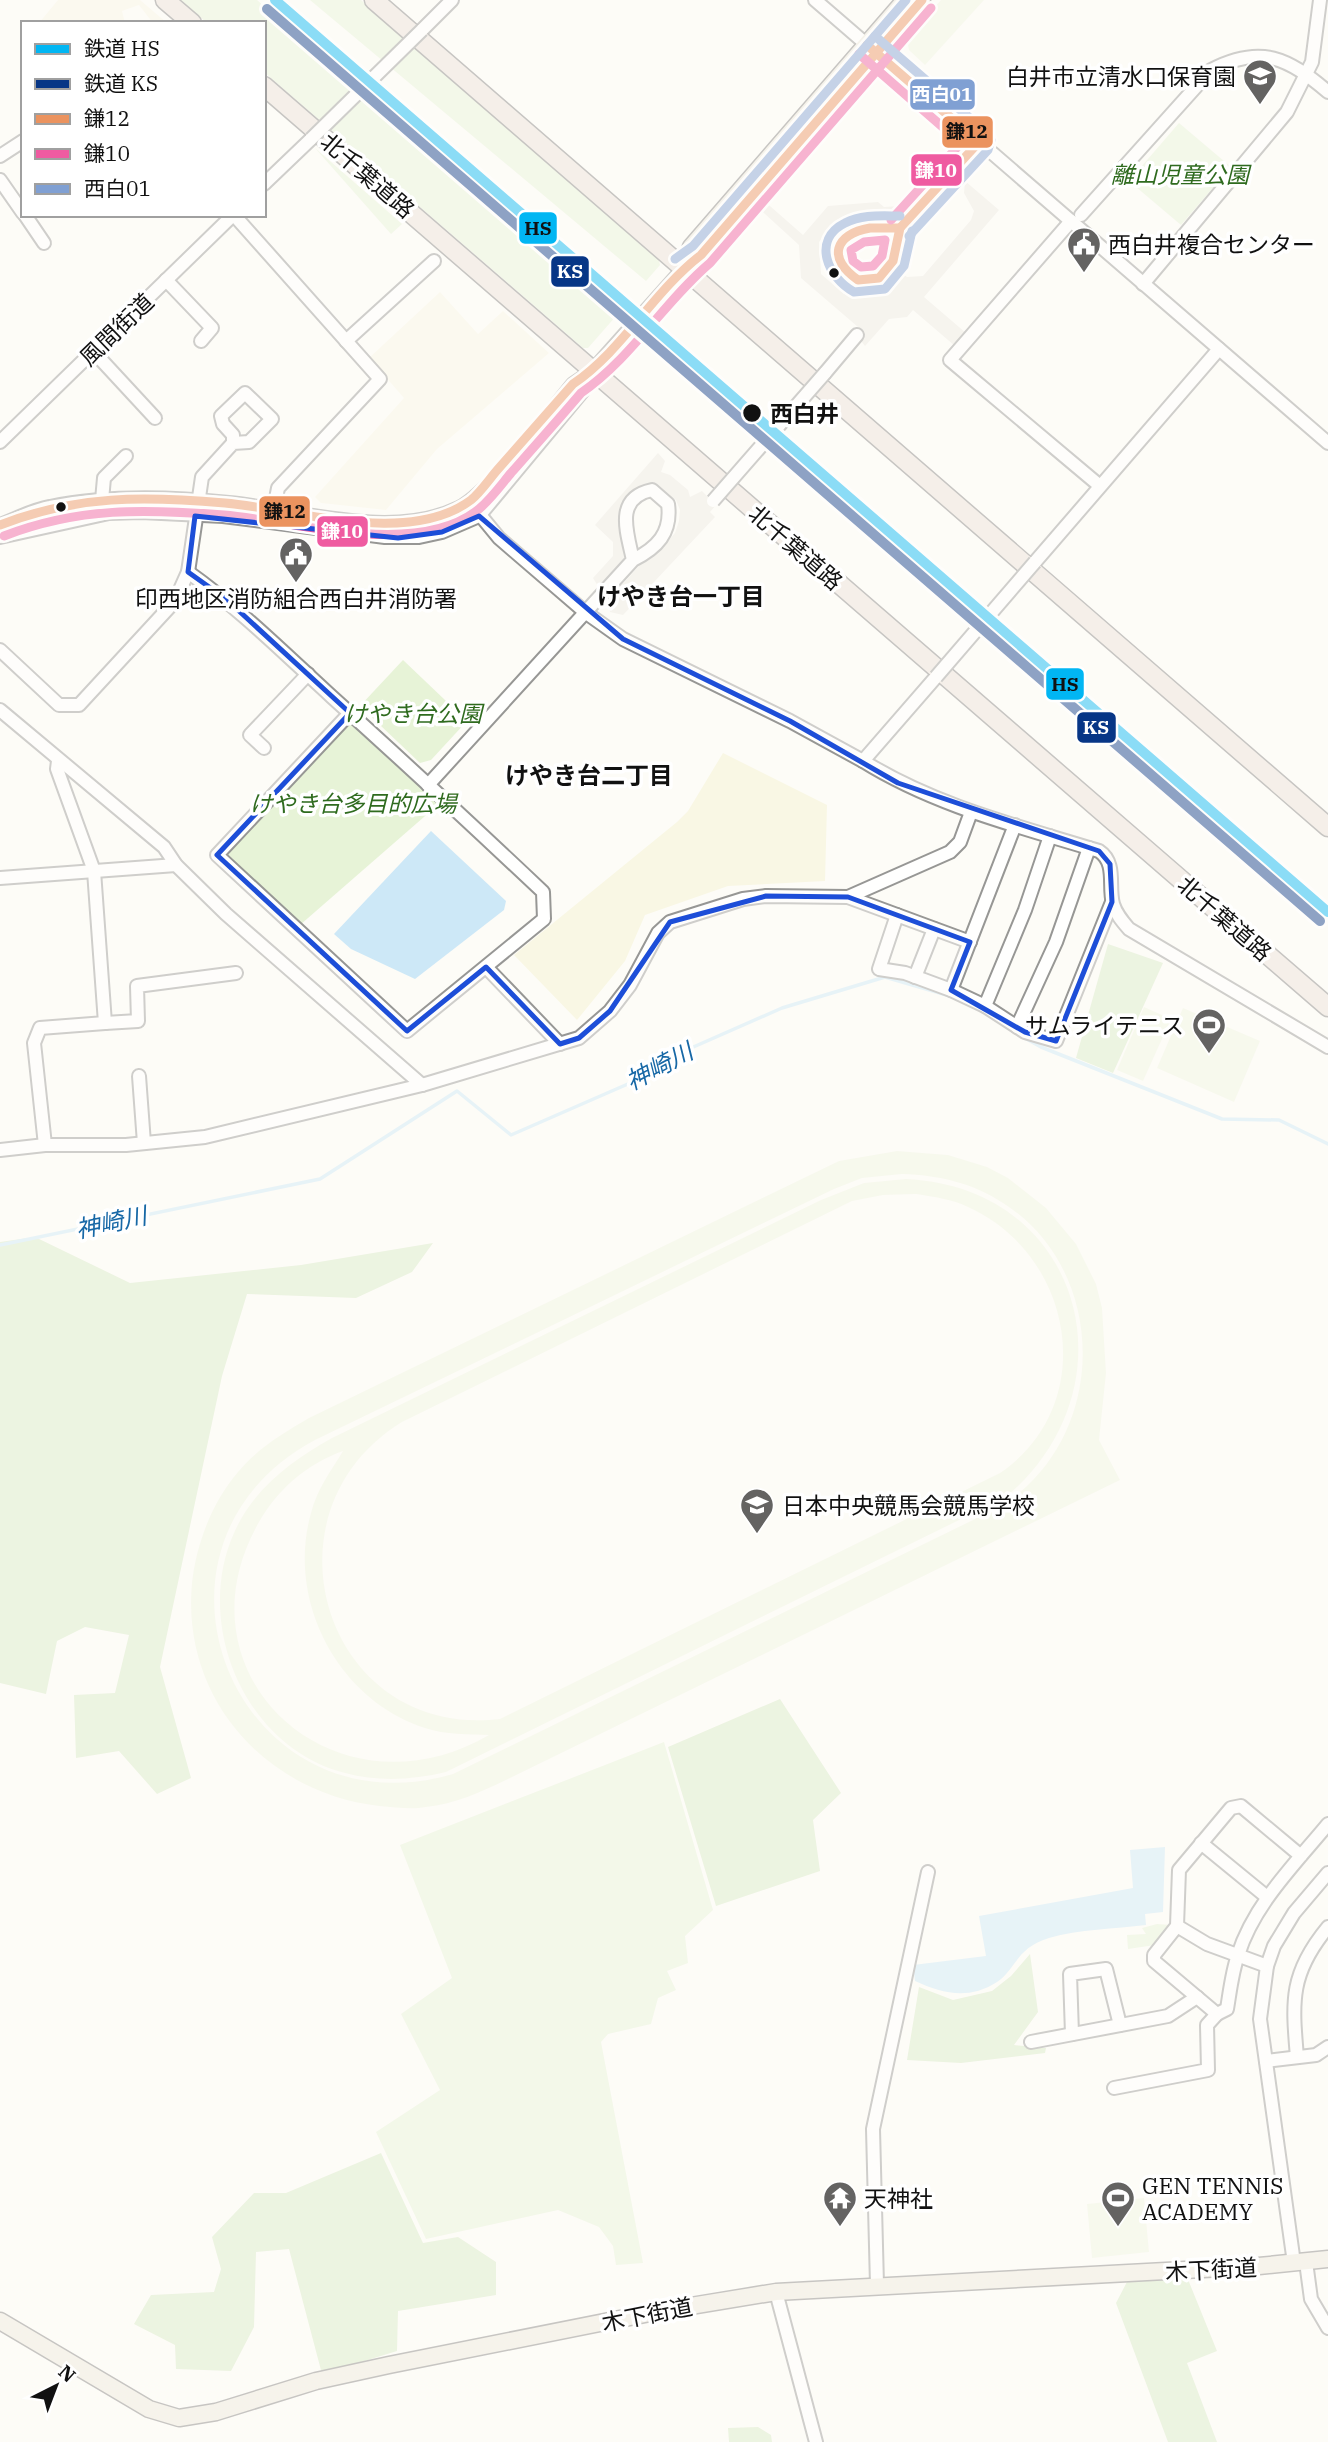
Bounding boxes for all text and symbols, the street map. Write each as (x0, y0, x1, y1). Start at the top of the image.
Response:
legend (21, 21, 266, 217)
text: 鉄道 HS (84, 34, 160, 62)
school or university icon: 白井市立清水口保育園 (1241, 57, 1279, 106)
place label: 白井市立清水口保育園 (1006, 61, 1236, 91)
text: 鉄道 KS (84, 69, 158, 97)
line badge: 西白01 (909, 78, 976, 111)
text: 西白01 (912, 82, 972, 106)
text: 鎌12 (84, 104, 130, 132)
line badge: 鎌12 (941, 115, 994, 149)
text: 鎌12 (945, 119, 988, 143)
street label: 北千葉道路 (315, 126, 421, 224)
text: 鎌10 (84, 139, 130, 167)
line badge: 鎌10 (910, 153, 963, 187)
text: 鎌10 (914, 158, 957, 182)
park label: 離山児童公園 (1111, 159, 1252, 189)
text: 西白01 (84, 174, 151, 202)
line badge: HS (518, 211, 558, 245)
text: HS (524, 216, 552, 240)
public building icon: 西白井複合センター (1065, 225, 1103, 274)
place label: 西白井複合センター (1108, 229, 1315, 259)
line badge: KS (550, 255, 590, 288)
text: KS (557, 259, 583, 283)
unlabelled marker (827, 266, 841, 280)
street label: 風間街道 (72, 286, 160, 372)
place label: 西白井 (770, 398, 839, 428)
marker: 西白井 (741, 402, 763, 424)
line badge: 鎌12 (258, 495, 311, 528)
street label: 北千葉道路 (743, 498, 849, 596)
text: 鎌12 (263, 499, 306, 523)
unlabelled marker (54, 500, 68, 514)
line badge: 鎌10 (316, 515, 369, 548)
text: 鎌10 (320, 519, 363, 543)
public building icon: 印西地区消防組合西白井消防署 (277, 535, 315, 584)
district label: けやき台一丁目 (597, 580, 765, 612)
place label: 印西地区消防組合西白井消防署 (135, 583, 457, 613)
line badge: HS (1045, 667, 1085, 701)
text: HS (1051, 672, 1079, 696)
park label: けやき台公園 (344, 698, 485, 728)
line badge: KS (1076, 711, 1117, 744)
text: KS (1083, 715, 1109, 739)
district label: けやき台二丁目 (505, 759, 673, 791)
park label: けやき台多目的広場 (250, 788, 460, 818)
street label: 北千葉道路 (1172, 869, 1278, 967)
sports icon: サムライテニス (1190, 1006, 1228, 1055)
place label: サムライテニス (1025, 1010, 1184, 1040)
water label: 神崎川 (620, 1034, 701, 1097)
water label: 神崎川 (72, 1198, 152, 1245)
school or university icon: 日本中央競馬会競馬学校 (738, 1486, 776, 1535)
place label: 日本中央競馬会競馬学校 (782, 1490, 1035, 1520)
place label: GEN TENNIS ACADEMY (1142, 2170, 1284, 2226)
temple icon: 天神社 (821, 2179, 859, 2228)
sports icon: GEN TENNIS ACADEMY (1099, 2179, 1137, 2228)
place label: 天神社 (864, 2183, 933, 2213)
street label: 木下街道 (1164, 2252, 1258, 2286)
street label: 木下街道 (599, 2290, 695, 2338)
north arrow (21, 2351, 91, 2421)
text: N (54, 2359, 81, 2387)

